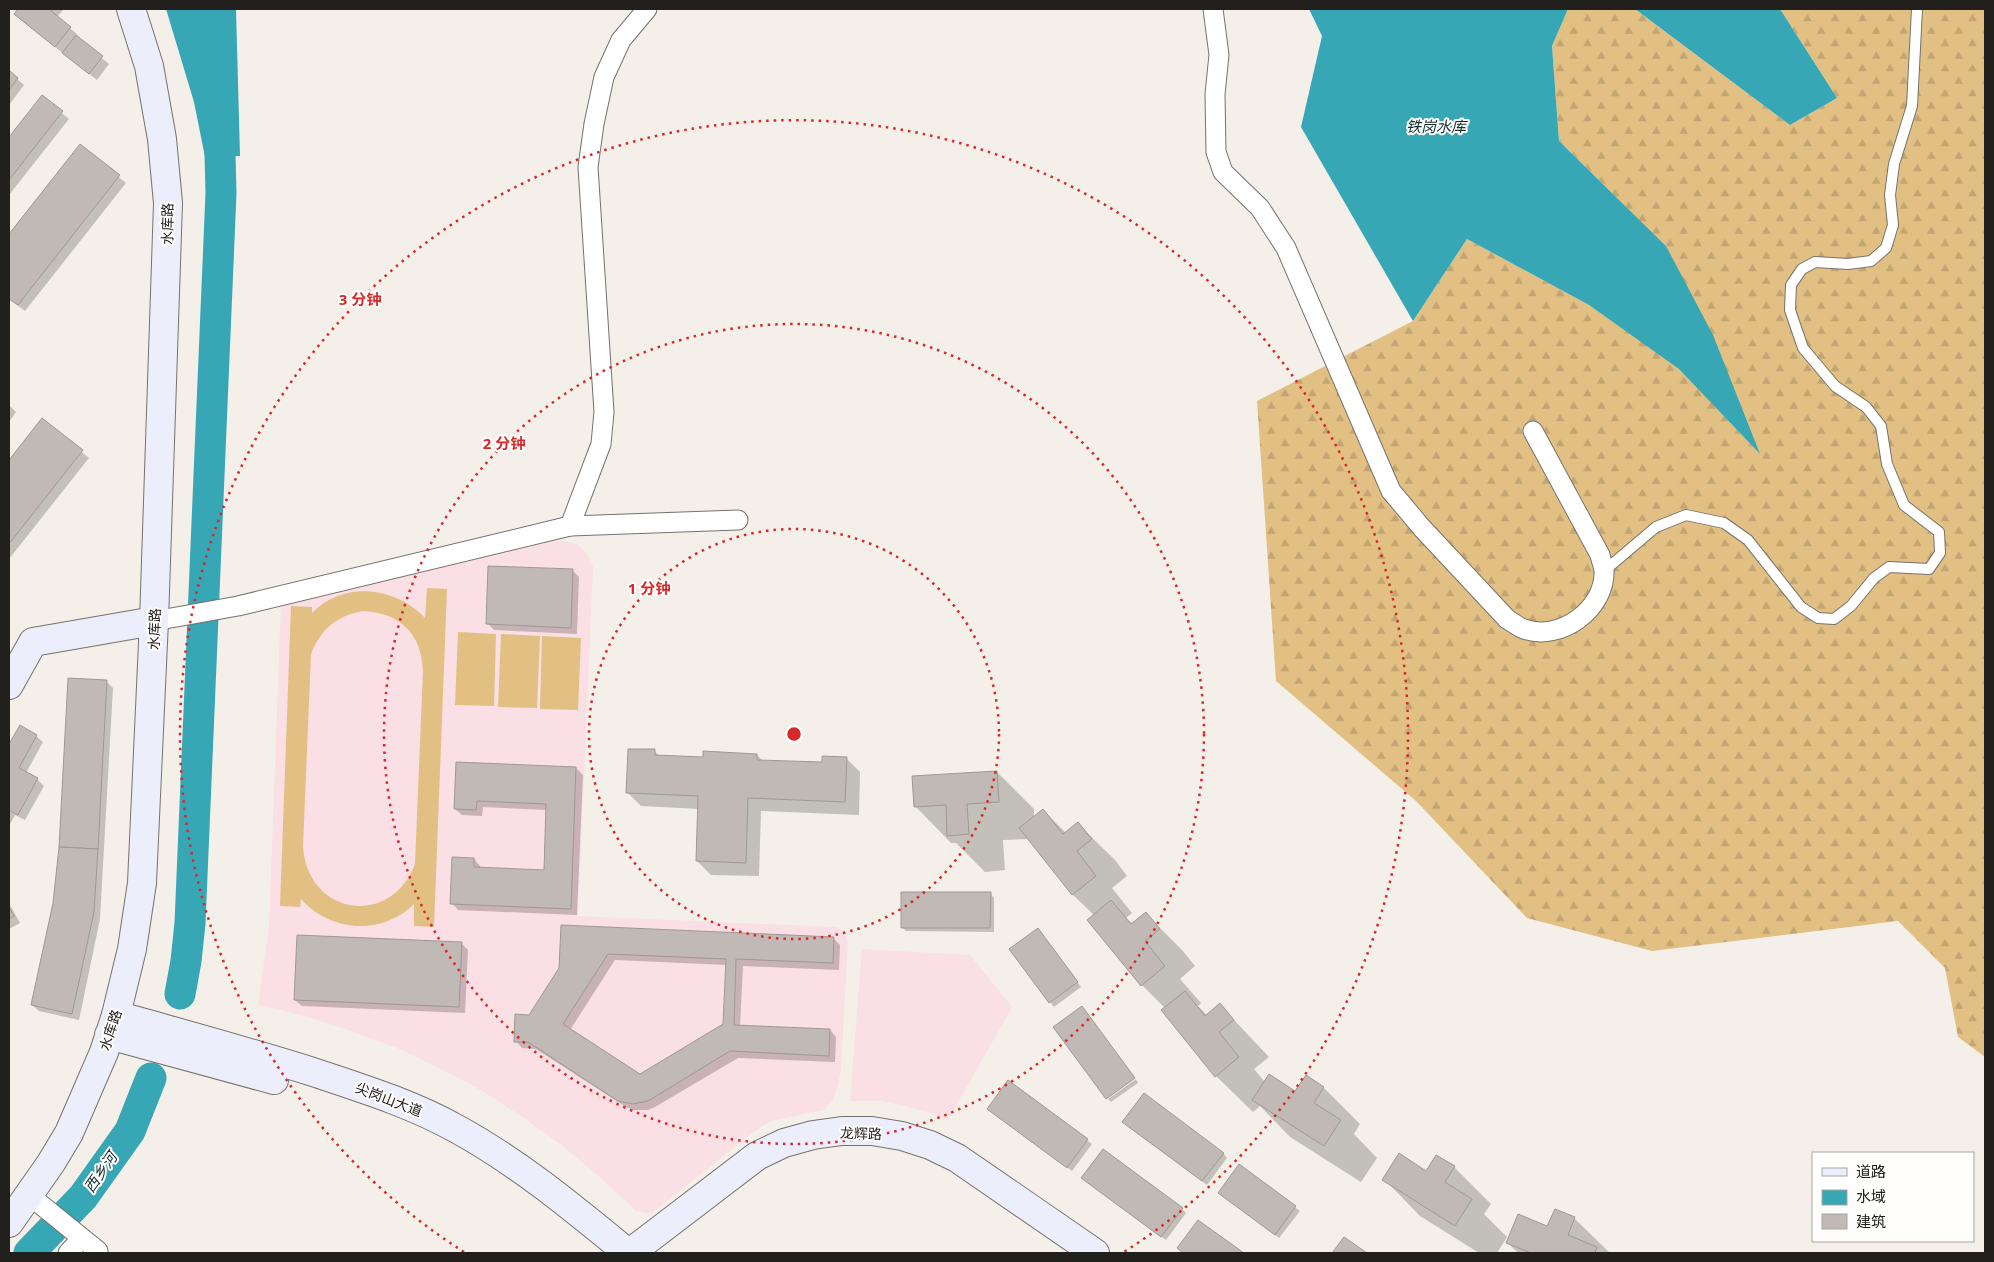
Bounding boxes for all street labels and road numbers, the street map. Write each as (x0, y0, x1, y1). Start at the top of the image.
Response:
street label: 水库路 (157, 203, 177, 245)
street label: 水库路 (144, 608, 164, 650)
street label: 水库路 (94, 1007, 126, 1053)
street label: 尖岗山大道 (353, 1078, 425, 1120)
street label: 龙辉路 (840, 1123, 882, 1143)

